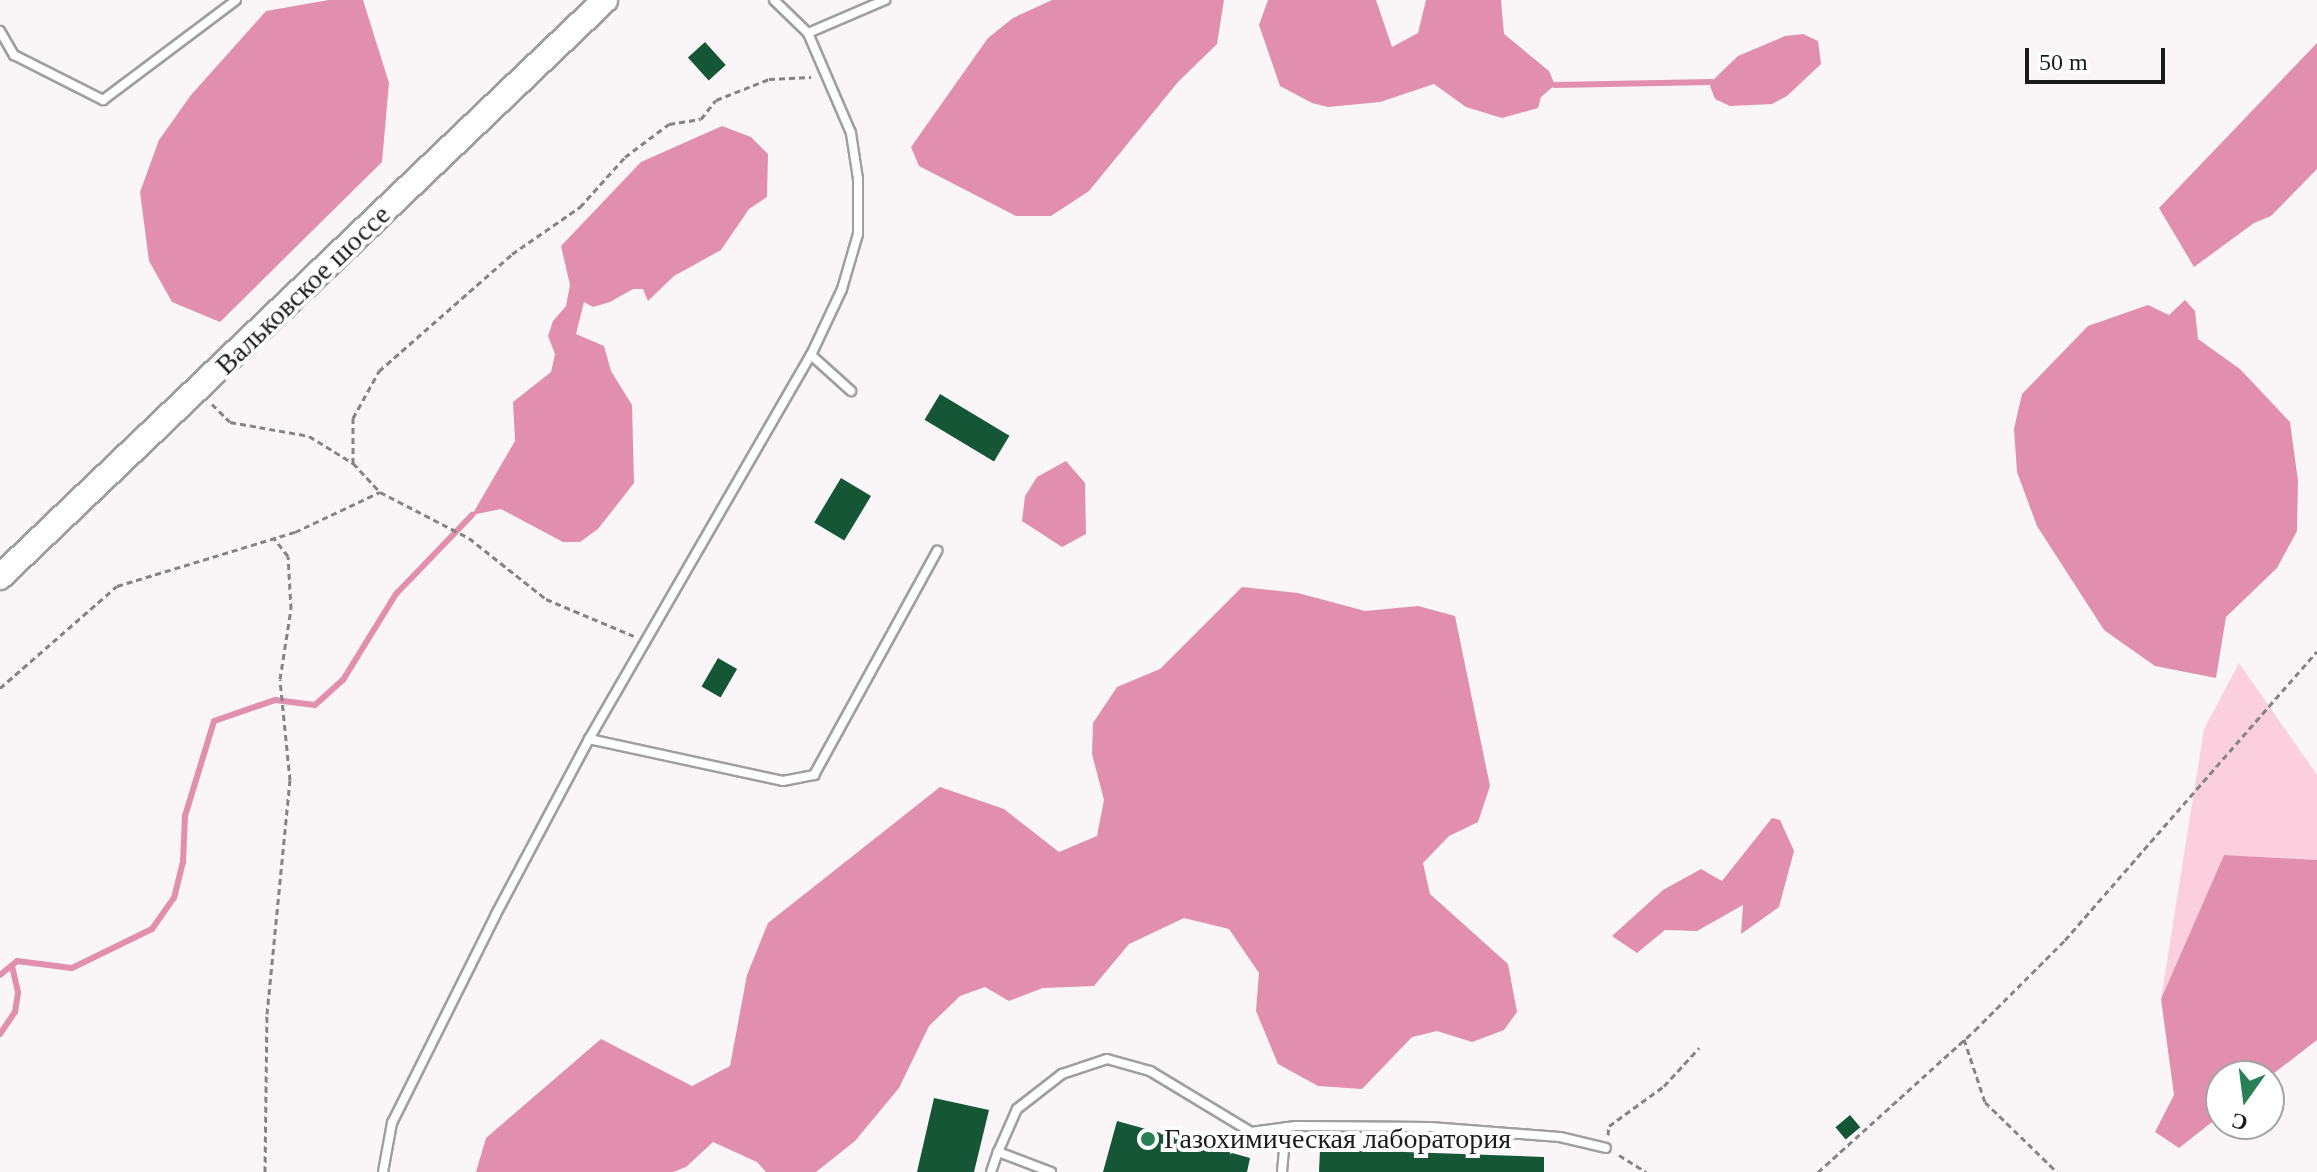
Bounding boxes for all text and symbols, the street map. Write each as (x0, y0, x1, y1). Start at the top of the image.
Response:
scale bar (2029, 32, 2169, 82)
text: 50 m (2039, 49, 2088, 75)
street label: Вальковское шоссе (209, 198, 397, 382)
north arrow (2205, 1060, 2285, 1140)
text: С (2229, 1108, 2250, 1136)
place label: Газохимическая лаборатория (1164, 1122, 1511, 1156)
marker: Газохимическая лаборатория (1139, 1130, 1157, 1148)

